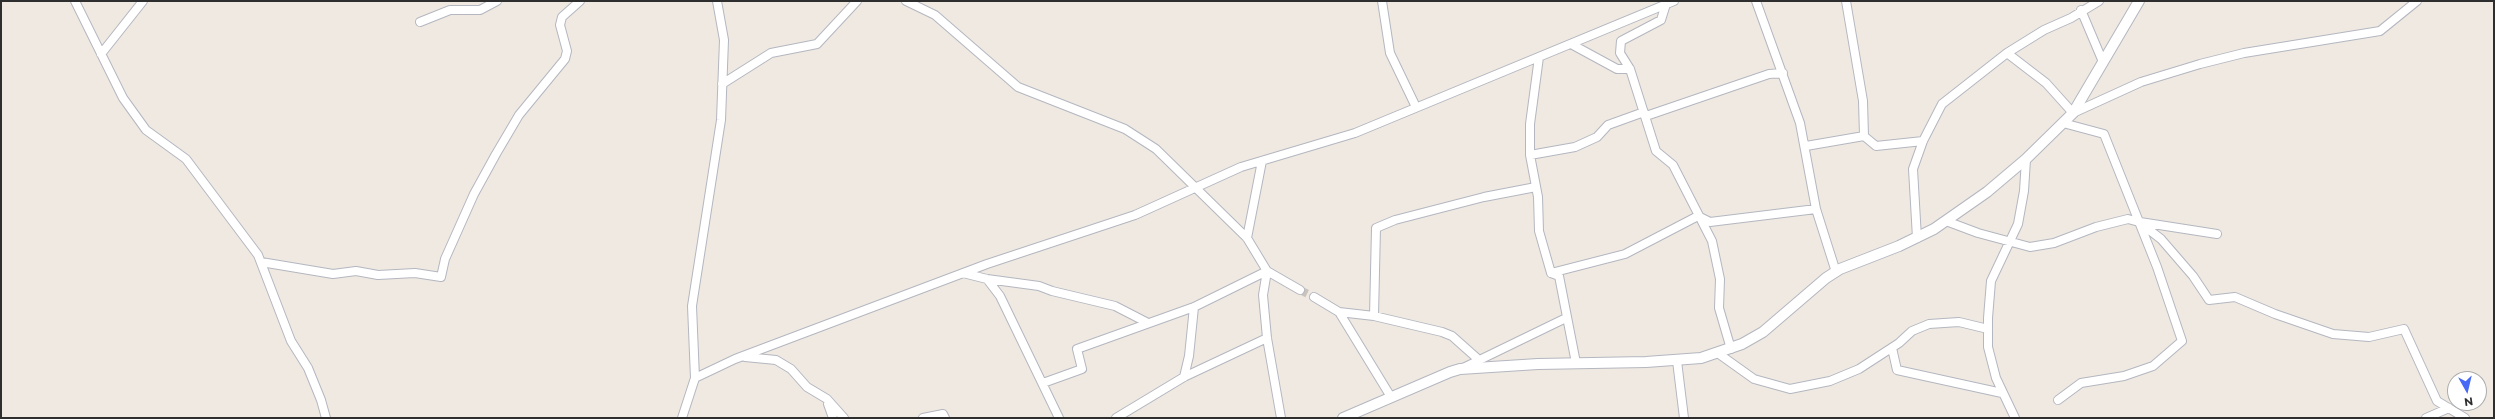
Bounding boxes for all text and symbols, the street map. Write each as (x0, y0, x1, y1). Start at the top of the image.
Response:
north arrow (2447, 371, 2487, 411)
text: N (2463, 394, 2474, 409)

